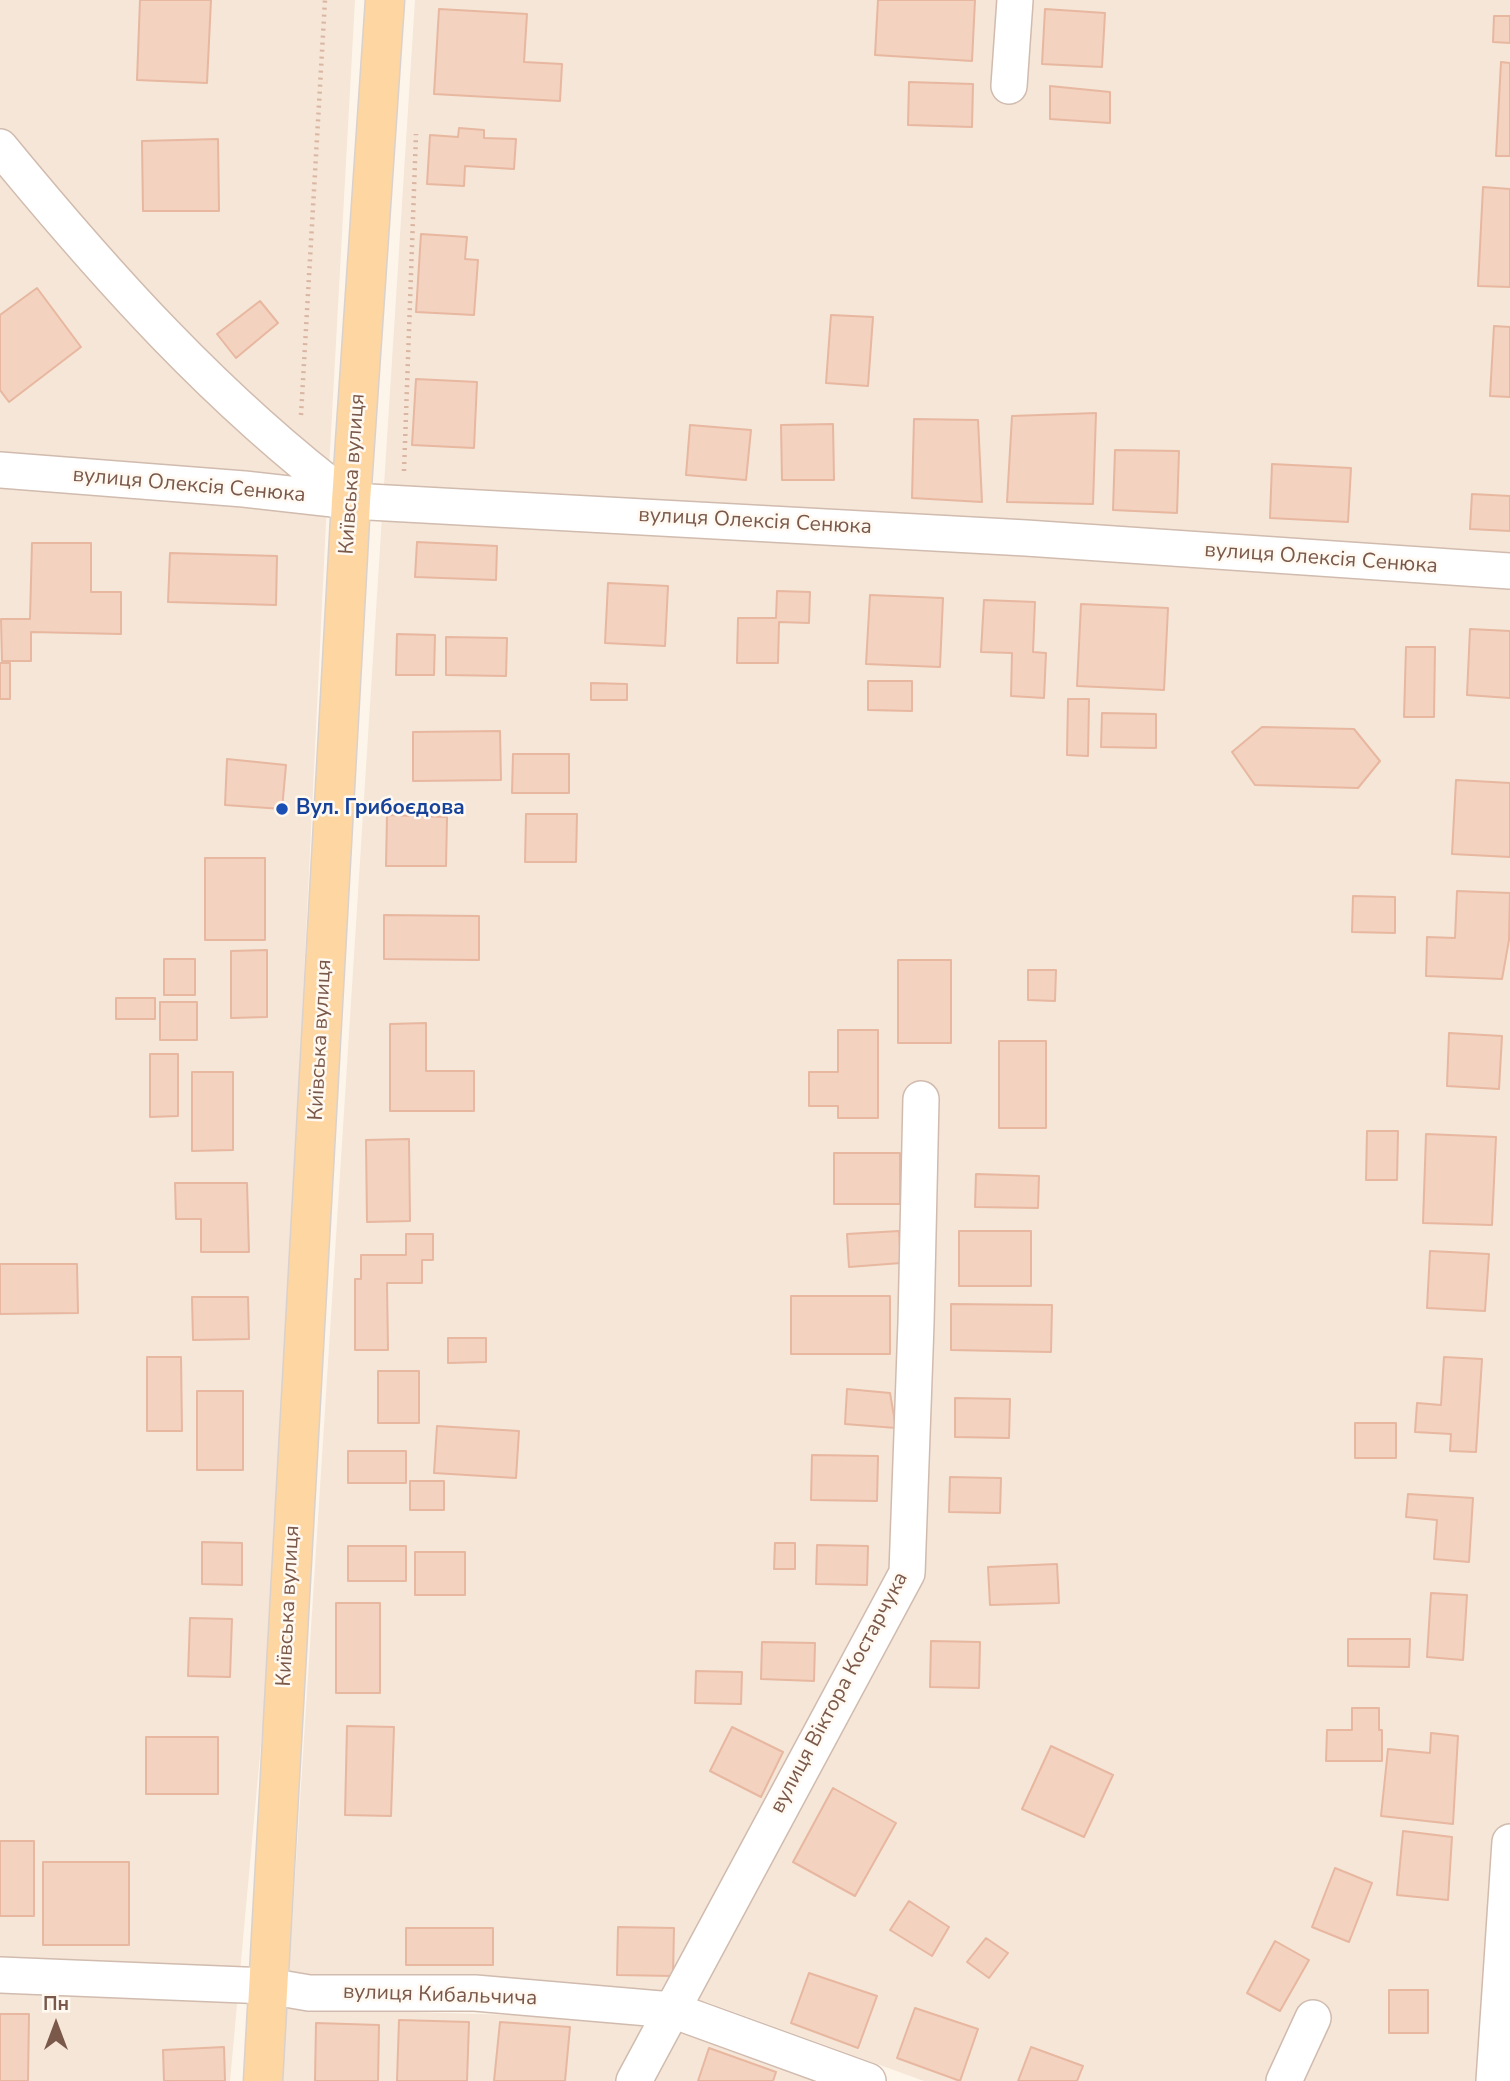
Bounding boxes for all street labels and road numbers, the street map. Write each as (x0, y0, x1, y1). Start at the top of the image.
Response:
street label: Київська вулиця (335, 393, 371, 555)
street label: вулиця Олексія Сенюка (71, 463, 307, 509)
street label: вулиця Олексія Сенюка (638, 503, 872, 541)
street label: вулиця Олексія Сенюка (1204, 538, 1438, 580)
street label: Київська вулиця (304, 959, 338, 1121)
street label: Київська вулиця (272, 1525, 306, 1687)
street label: вулиця Віктора Костарчука (766, 1568, 914, 1818)
street label: вулиця Кибальчича (342, 1980, 538, 2012)

